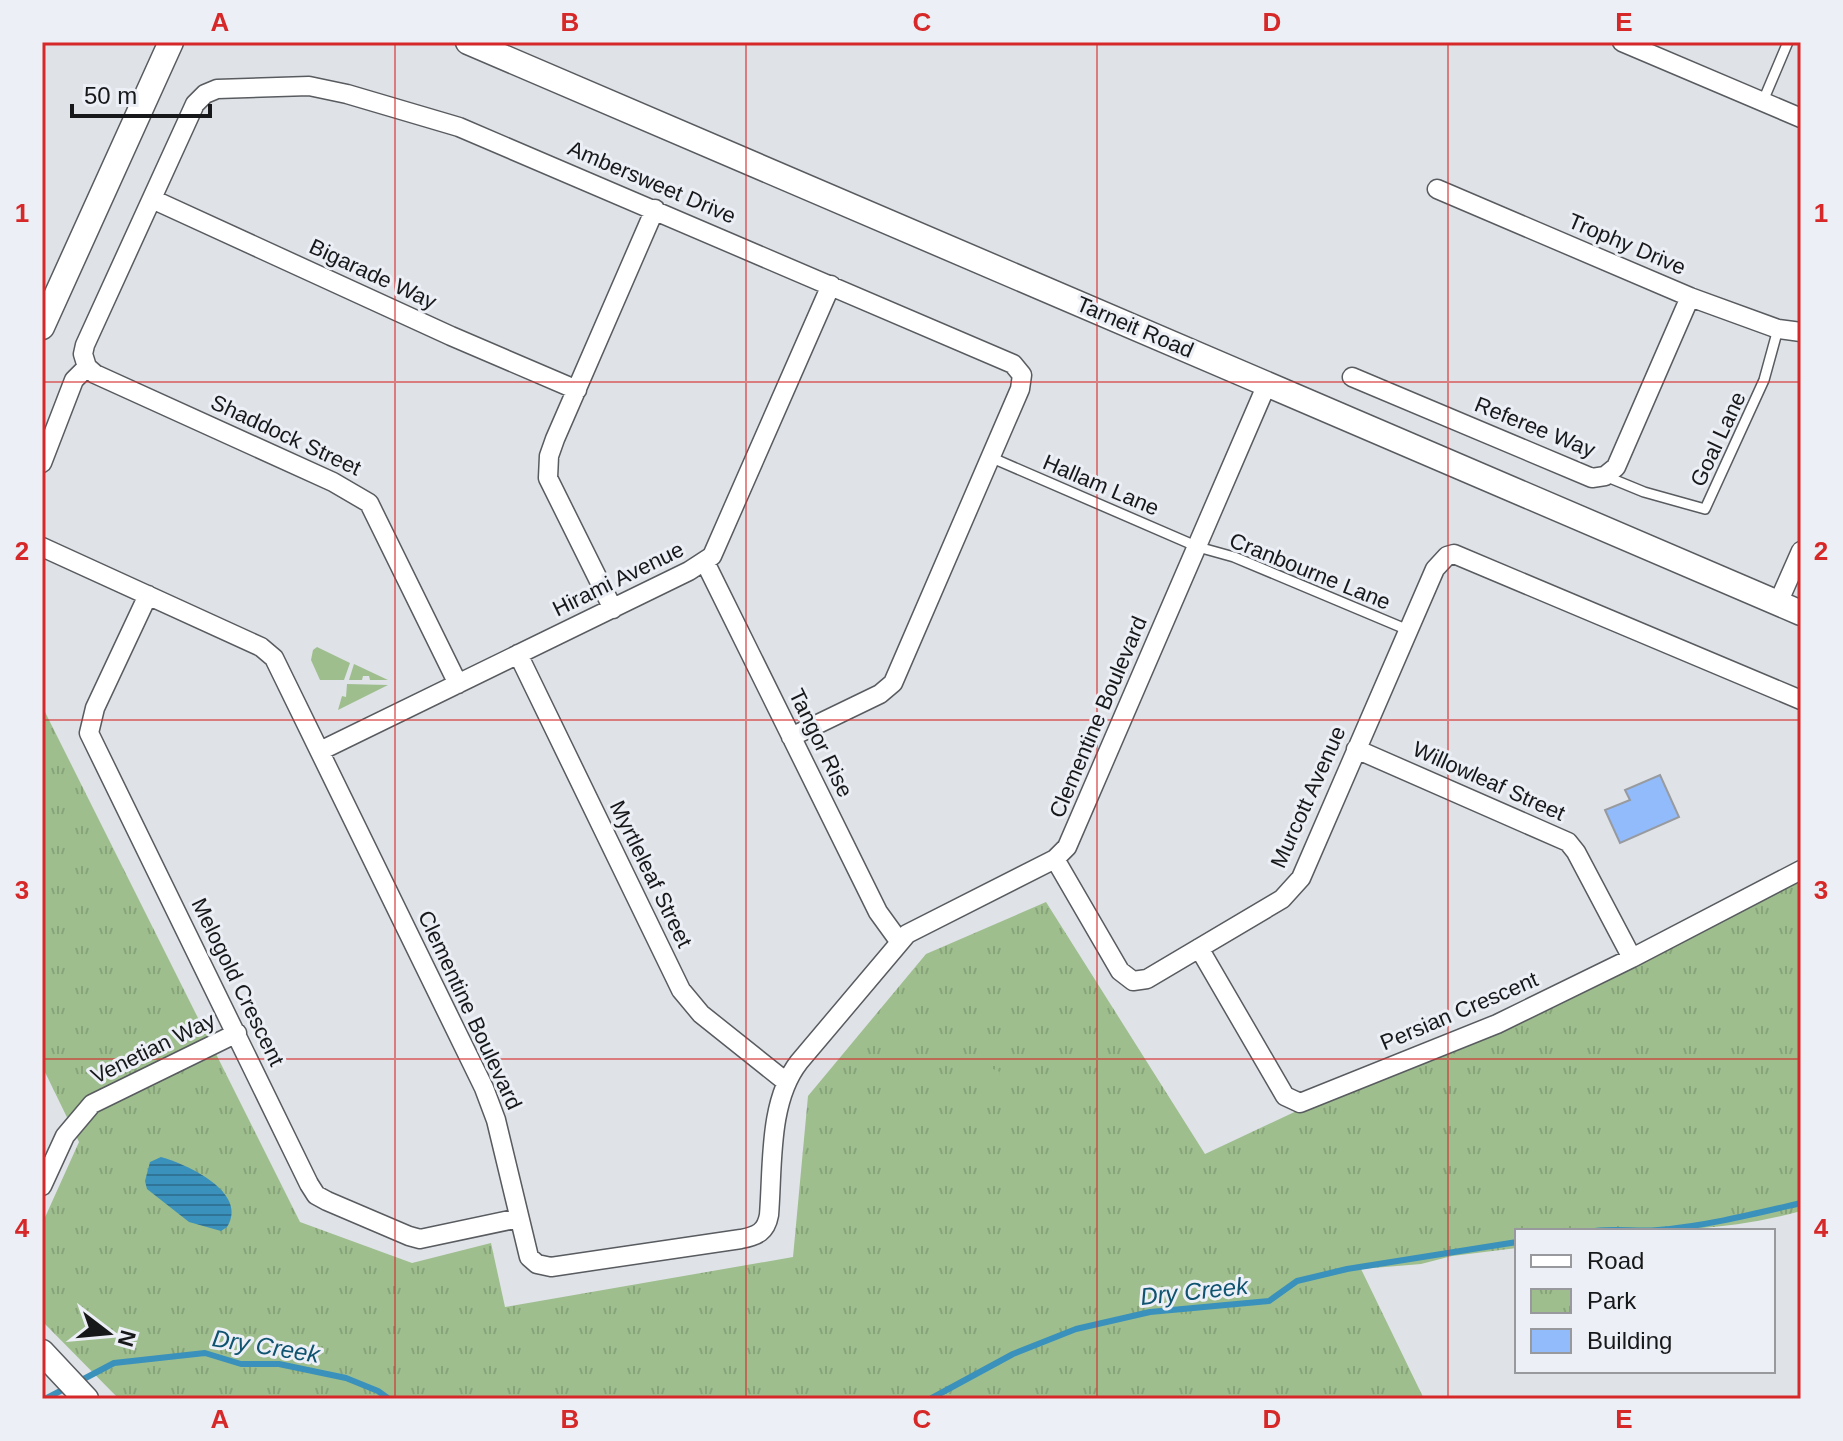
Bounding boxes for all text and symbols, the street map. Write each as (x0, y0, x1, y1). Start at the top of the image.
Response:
text: A (211, 7, 230, 37)
text: B (561, 7, 579, 37)
text: C (913, 7, 932, 37)
text: D (1263, 7, 1281, 37)
text: E (1615, 7, 1633, 37)
scale bar (72, 68, 210, 118)
text: 50 m (84, 82, 137, 109)
street label: Ambersweet Drive (564, 135, 740, 229)
text: 1 (15, 198, 29, 228)
text: 1 (1814, 198, 1828, 228)
street label: Trophy Drive (1565, 208, 1689, 280)
street label: Bigarade Way (305, 234, 441, 314)
street label: Tarneit Road (1073, 291, 1197, 363)
street label: Goal Lane (1685, 388, 1751, 490)
street label: Shaddock Street (207, 389, 365, 481)
street label: Referee Way (1471, 392, 1599, 462)
street label: Hallam Lane (1039, 449, 1163, 521)
street label: Cranbourne Lane (1226, 527, 1394, 615)
text: 2 (15, 536, 29, 566)
street label: Hirami Avenue (548, 536, 688, 622)
text: 2 (1814, 536, 1828, 566)
street label: Clementine Boulevard (1044, 612, 1152, 822)
street label: Tangor Rise (784, 685, 858, 801)
street label: Murcott Avenue (1266, 722, 1350, 872)
street label: Willowleaf Street (1409, 736, 1569, 826)
street label: Myrtleleaf Street (605, 797, 697, 951)
text: 3 (15, 875, 29, 905)
text: 3 (1814, 875, 1828, 905)
street label: Melogold Crescent (187, 894, 289, 1070)
street label: Clementine Boulevard (413, 907, 527, 1113)
street label: Persian Crescent (1376, 967, 1542, 1055)
street label: Venetian Way (87, 1007, 219, 1089)
text: 4 (15, 1213, 30, 1243)
text: 4 (1814, 1213, 1829, 1243)
legend (1515, 1229, 1775, 1373)
text: Road (1587, 1247, 1644, 1274)
water label: Dry Creek (1139, 1272, 1251, 1310)
text: Park (1587, 1287, 1637, 1314)
north arrow (68, 1293, 148, 1373)
water label: Dry Creek (211, 1324, 323, 1368)
text: N (113, 1327, 141, 1349)
text: Building (1587, 1327, 1672, 1354)
text: A (211, 1404, 230, 1434)
text: B (561, 1404, 579, 1434)
text: C (913, 1404, 932, 1434)
text: D (1263, 1404, 1281, 1434)
text: E (1615, 1404, 1633, 1434)

